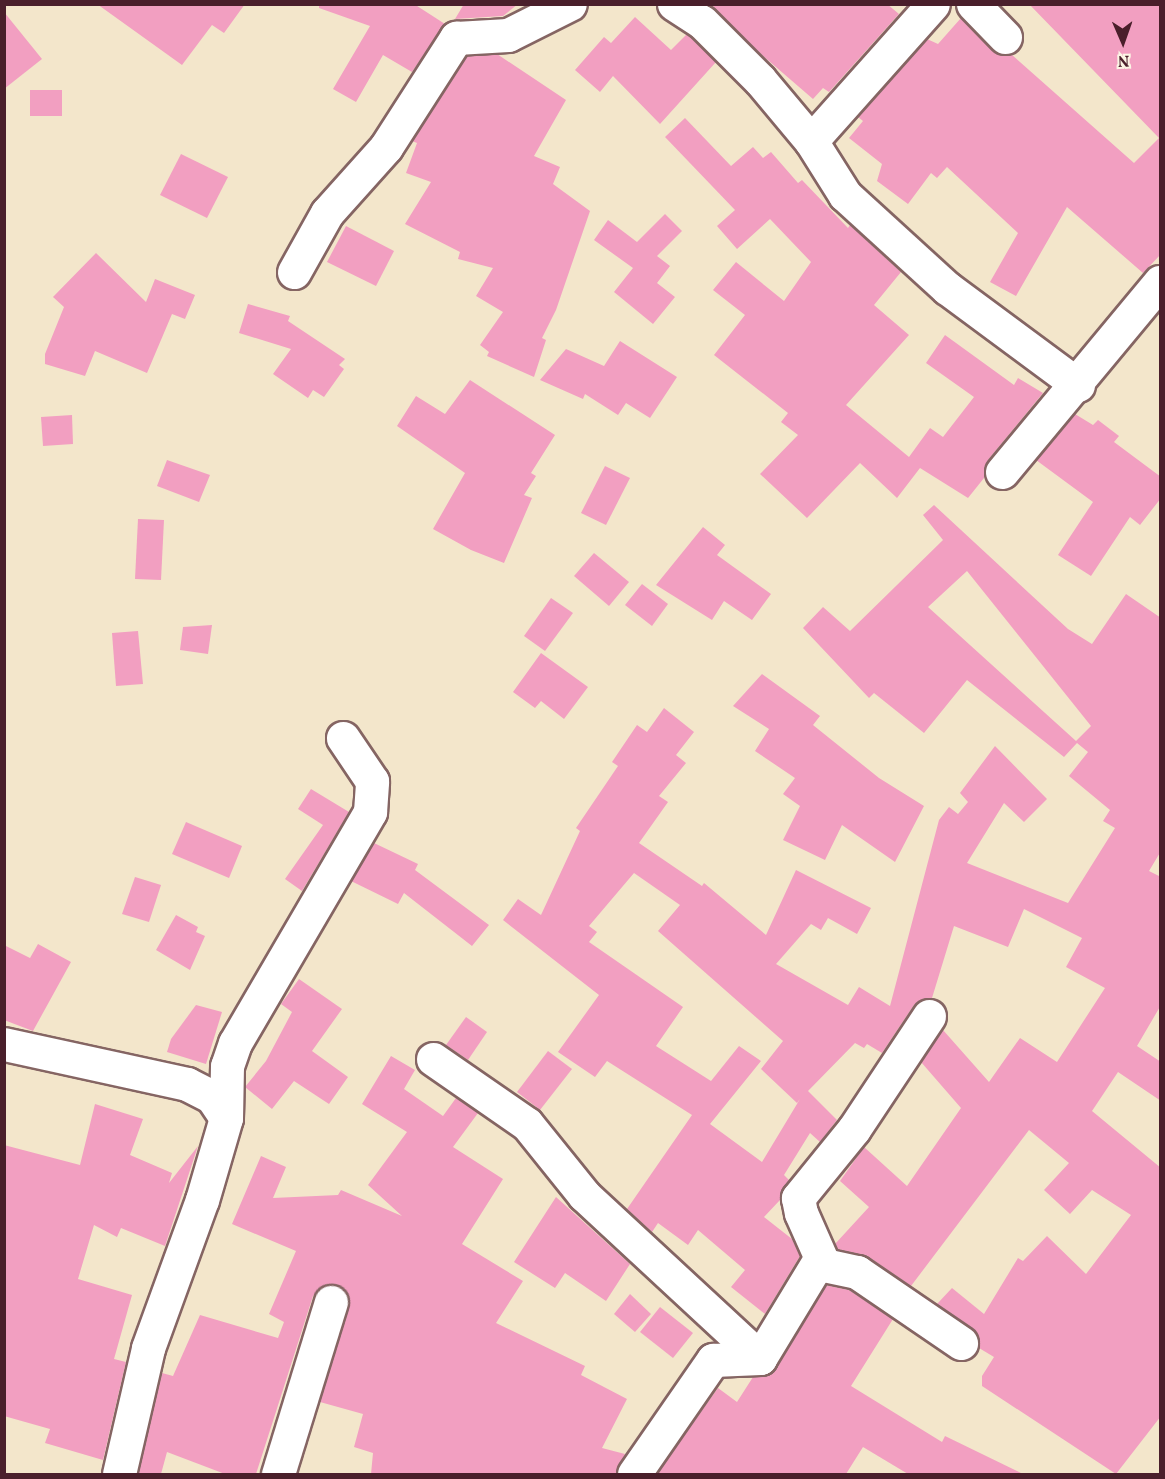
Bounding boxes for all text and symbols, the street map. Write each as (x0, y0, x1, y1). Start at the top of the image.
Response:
north arrow (1093, 12, 1153, 72)
text: N (1117, 49, 1130, 71)

